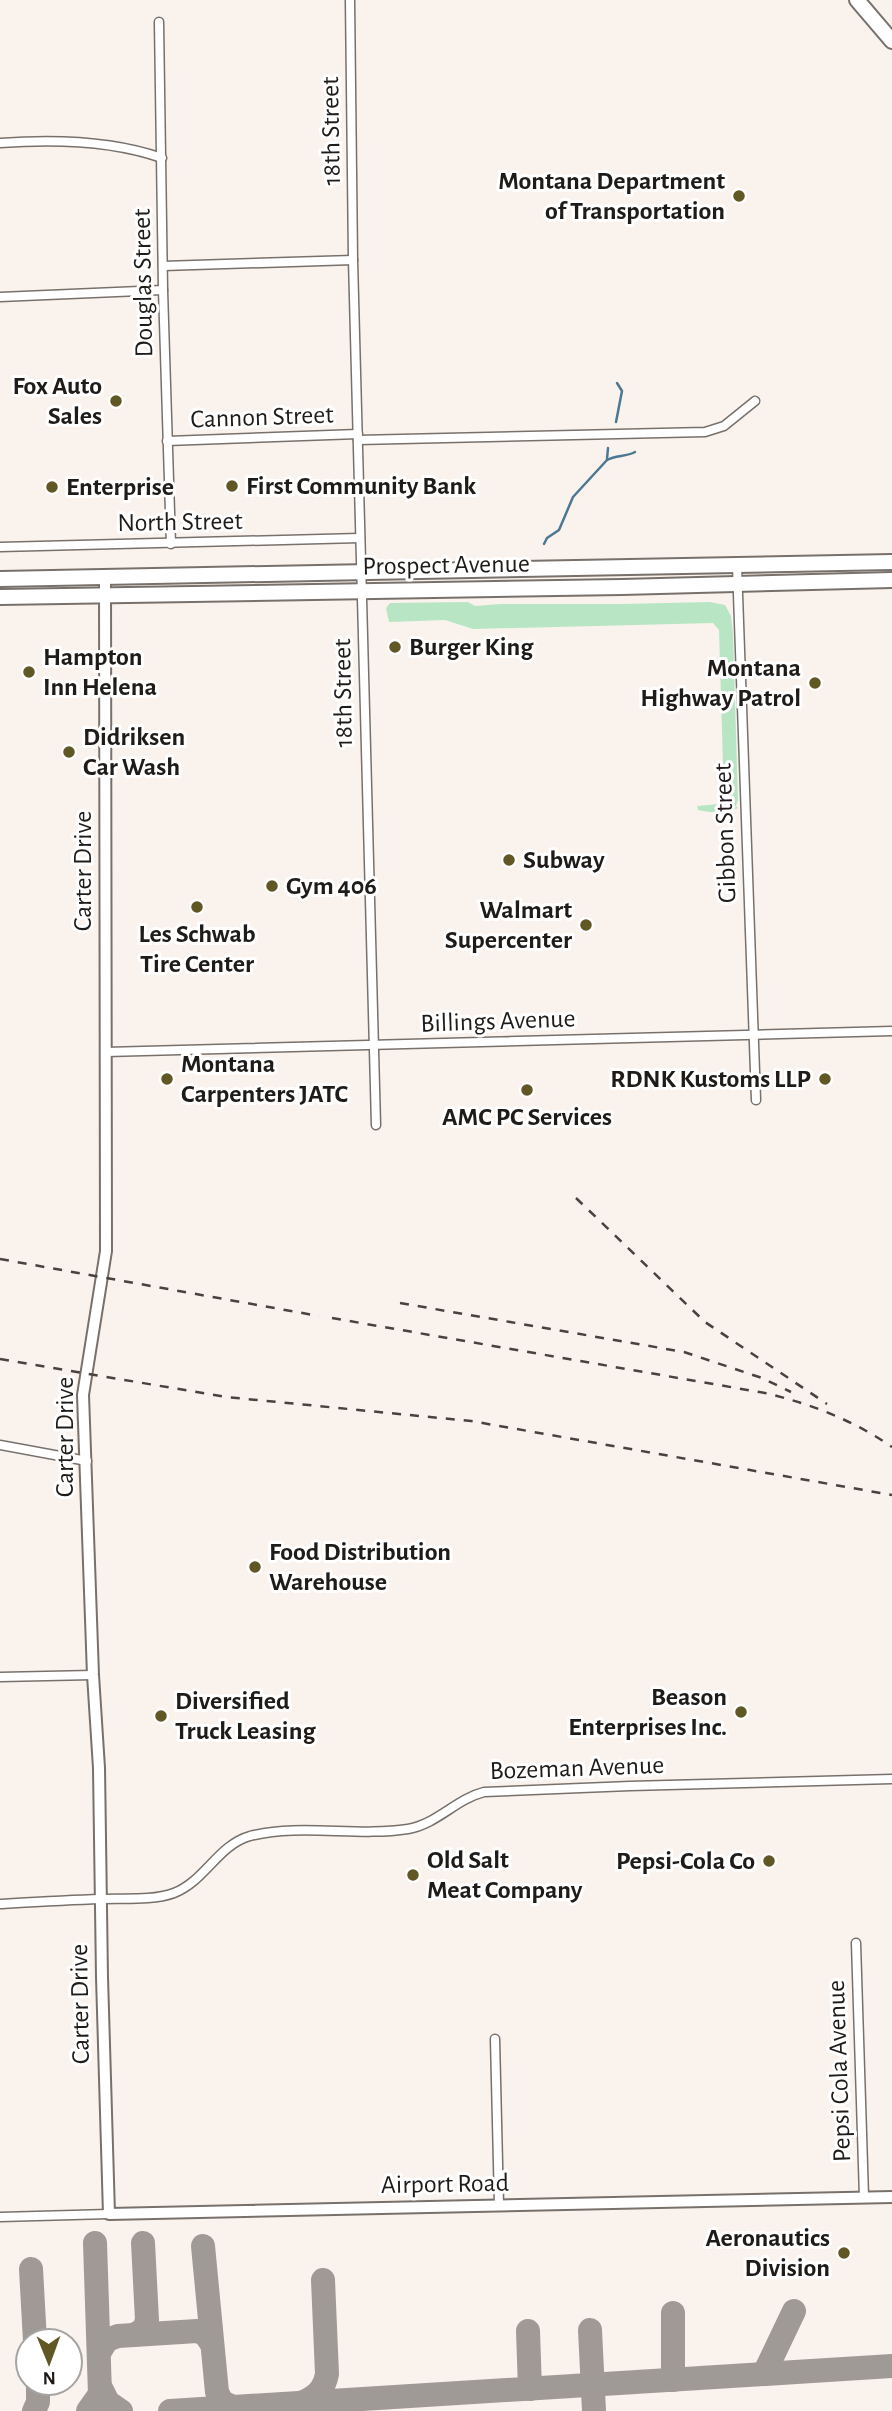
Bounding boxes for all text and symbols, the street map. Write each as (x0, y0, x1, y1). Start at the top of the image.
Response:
street label: 18th Street (317, 76, 345, 186)
place label: Montana Department of Transportation (498, 168, 725, 224)
marker: Montana Department of Transportation (731, 188, 747, 204)
street label: Douglas Street (129, 208, 157, 358)
place label: Fox Auto Sales (12, 373, 102, 429)
marker: Fox Auto Sales (108, 393, 124, 409)
street label: Cannon Street (190, 402, 334, 432)
place label: First Community Bank (246, 473, 476, 499)
place label: Enterprise (66, 474, 174, 500)
marker: First Community Bank (224, 478, 240, 494)
marker: Enterprise (44, 479, 60, 495)
street label: North Street (117, 508, 243, 536)
street label: Prospect Avenue (362, 551, 530, 579)
place label: Burger King (409, 634, 534, 660)
street label: 18th Street (329, 638, 357, 748)
marker: Burger King (387, 639, 403, 655)
place label: Hampton Inn Helena (43, 644, 157, 700)
place label: Montana Highway Patrol (640, 655, 801, 711)
marker: Hampton Inn Helena (21, 664, 37, 680)
marker: Montana Highway Patrol (807, 675, 823, 691)
place label: Didriksen Car Wash (83, 724, 185, 780)
marker: Didriksen Car Wash (61, 744, 77, 760)
street label: Gibbon Street (710, 763, 740, 903)
street label: Carter Drive (70, 811, 96, 931)
place label: Subway (523, 847, 605, 873)
marker: Subway (501, 852, 517, 868)
place label: Gym 406 (286, 873, 377, 899)
marker: Gym 406 (264, 878, 280, 894)
place label: Walmart Supercenter (445, 897, 572, 953)
marker: Les Schwab Tire Center (189, 899, 205, 915)
marker: Walmart Supercenter (578, 917, 594, 933)
place label: Les Schwab Tire Center (138, 921, 256, 977)
street label: Billings Avenue (420, 1005, 576, 1037)
place label: Montana Carpenters JATC (181, 1051, 348, 1107)
place label: RDNK Kustoms LLP (610, 1066, 811, 1092)
marker: Montana Carpenters JATC (159, 1071, 175, 1087)
marker: RDNK Kustoms LLP (817, 1071, 833, 1087)
marker: AMC PC Services (519, 1082, 535, 1098)
place label: AMC PC Services (442, 1104, 612, 1130)
street label: Carter Drive (52, 1377, 78, 1497)
place label: Food Distribution Warehouse (269, 1539, 451, 1595)
marker: Food Distribution Warehouse (247, 1559, 263, 1575)
place label: Beason Enterprises Inc. (568, 1684, 727, 1740)
place label: Diversified Truck Leasing (175, 1688, 316, 1744)
marker: Beason Enterprises Inc. (733, 1704, 749, 1720)
marker: Diversified Truck Leasing (153, 1708, 169, 1724)
street label: Bozeman Avenue (489, 1752, 665, 1784)
place label: Old Salt Meat Company (427, 1847, 583, 1903)
place label: Pepsi-Cola Co (616, 1848, 755, 1874)
marker: Pepsi-Cola Co (761, 1853, 777, 1869)
marker: Old Salt Meat Company (405, 1867, 421, 1883)
street label: Carter Drive (66, 1944, 94, 2064)
street label: Pepsi Cola Avenue (823, 1980, 855, 2162)
street label: Airport Road (381, 2170, 509, 2198)
place label: Aeronautics Division (705, 2225, 830, 2281)
marker: Aeronautics Division (836, 2245, 852, 2261)
north arrow (14, 2327, 84, 2397)
text: N (42, 2368, 56, 2387)

